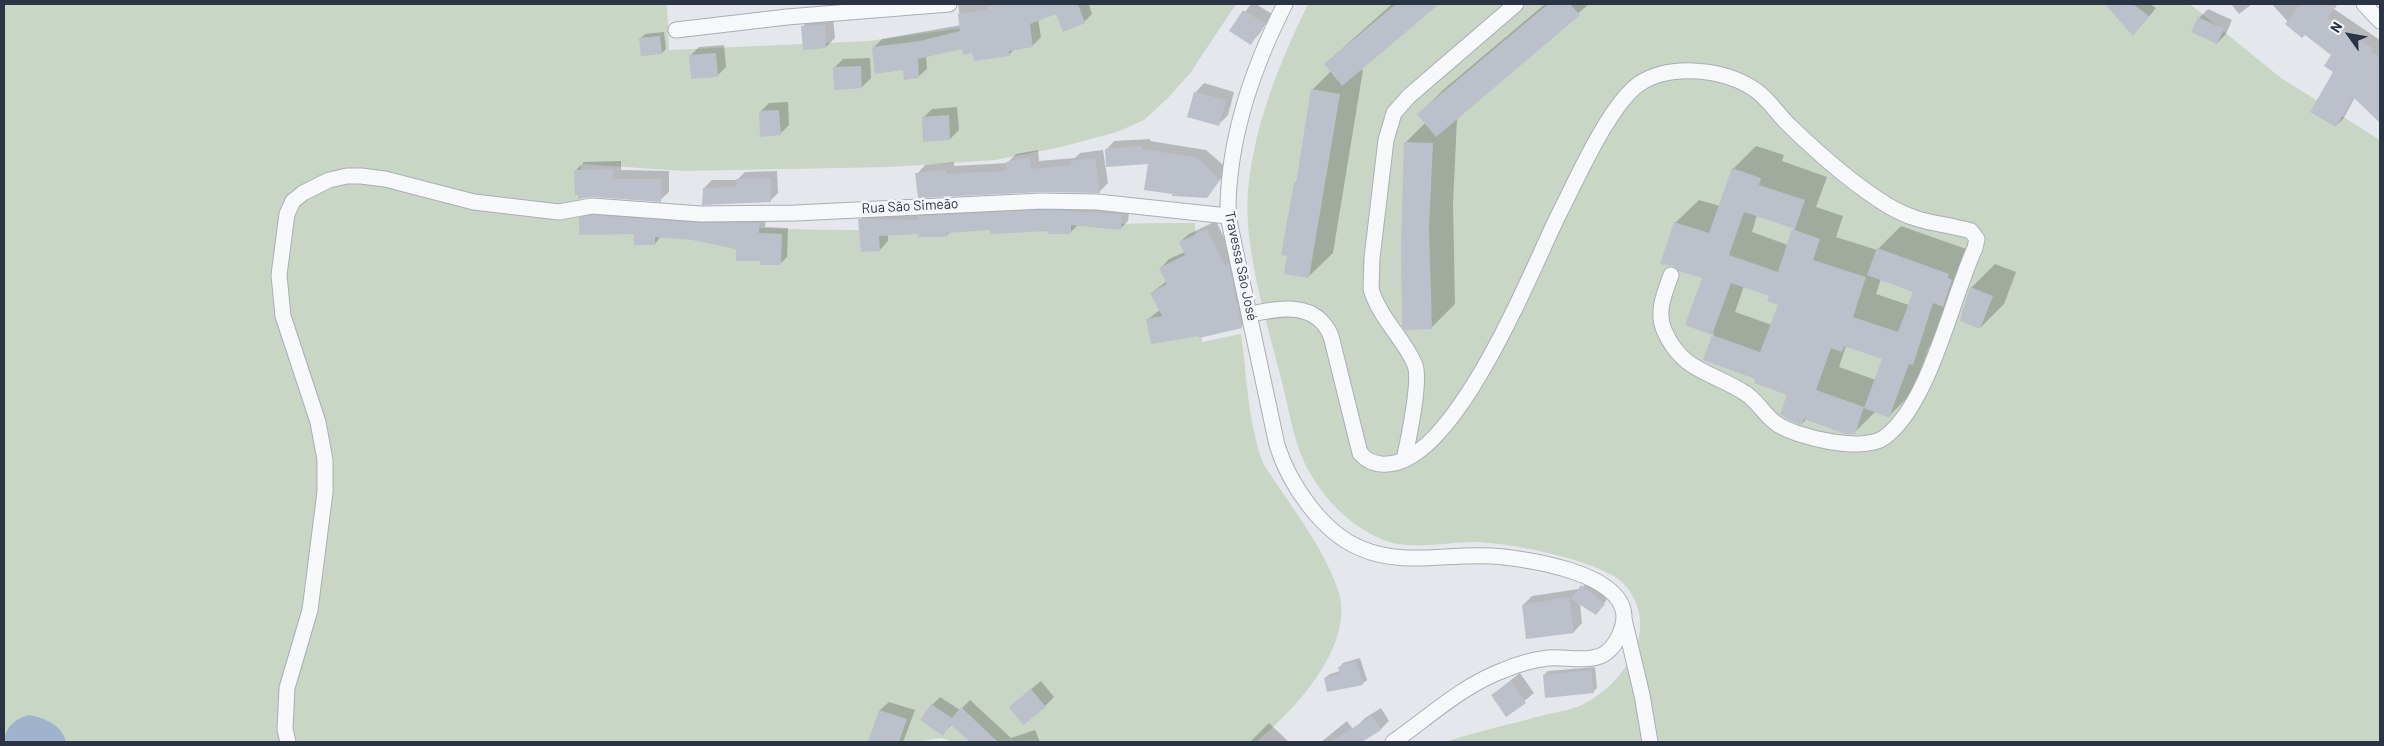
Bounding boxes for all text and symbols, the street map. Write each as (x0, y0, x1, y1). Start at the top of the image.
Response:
north arrow (2324, 10, 2374, 60)
text: N (2326, 18, 2346, 35)
street label: Rua São Simeão (861, 195, 959, 217)
street label: Travessa São José (1221, 210, 1261, 322)

